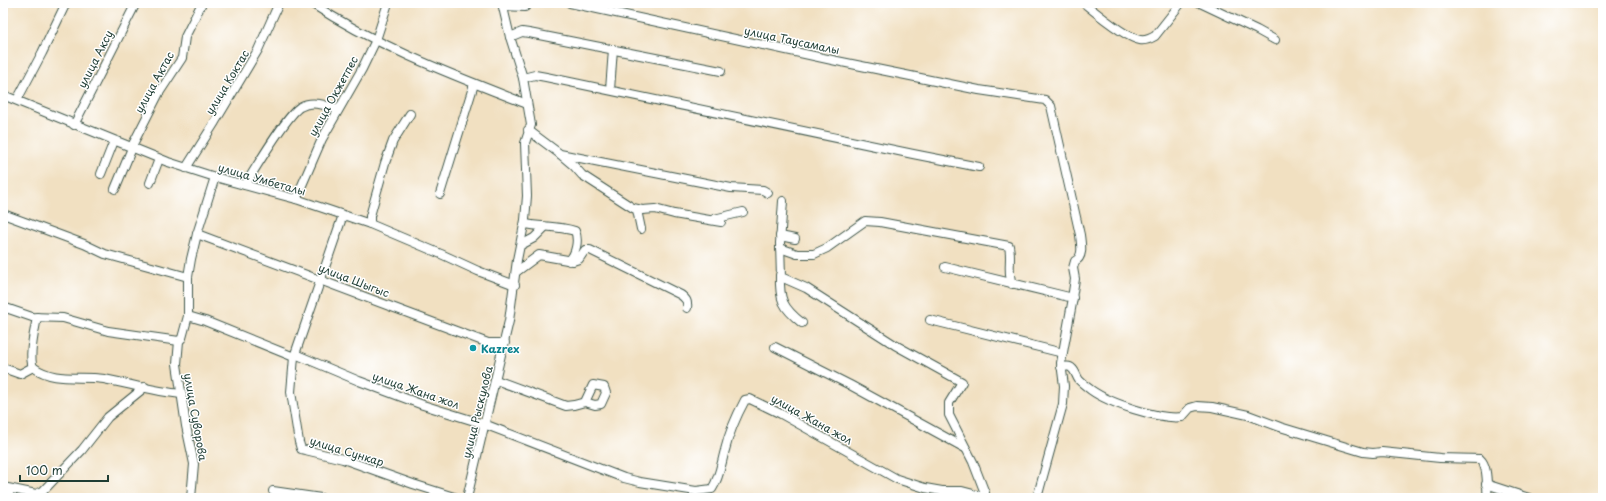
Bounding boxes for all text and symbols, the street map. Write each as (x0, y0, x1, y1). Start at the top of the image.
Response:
street label: улица Таусамалы (743, 22, 841, 58)
street label: улица Аксу (73, 27, 117, 91)
street label: улица Коктас (201, 46, 253, 118)
street label: улица Актас (130, 48, 178, 116)
street label: улица Окжетпес (304, 53, 362, 139)
street label: улица Умбеталы (216, 158, 308, 200)
street label: улица Шыгыс (316, 259, 392, 301)
place label: Kazrex (481, 340, 519, 357)
marker: Kazrex (468, 343, 478, 353)
street label: улица Рыскулова (457, 364, 497, 460)
street label: улица Жана жол (370, 367, 462, 413)
street label: улица Суворова (180, 372, 212, 462)
street label: улица Жана жол (768, 390, 856, 449)
street label: улица Сункар (308, 432, 387, 470)
scale bar (20, 457, 108, 483)
text: 100 m (26, 461, 63, 479)

